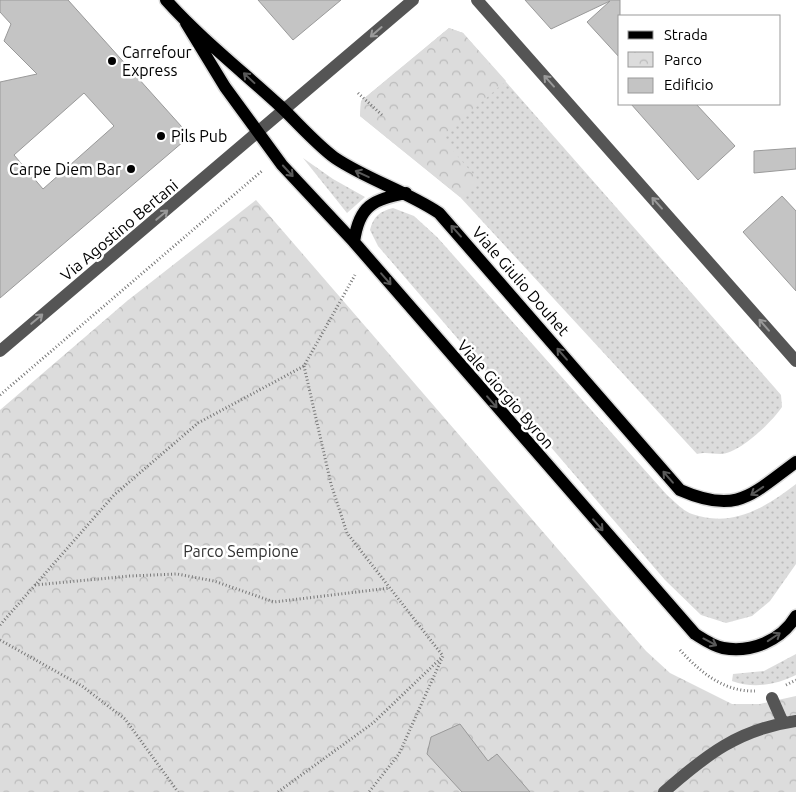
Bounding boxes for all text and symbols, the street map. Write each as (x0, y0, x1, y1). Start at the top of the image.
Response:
legend (618, 15, 781, 105)
one-way arrow (370, 26, 383, 37)
text: Strada (664, 26, 708, 43)
place label: Carrefour Express (122, 43, 192, 79)
text: Parco (664, 51, 702, 68)
marker: Carrefour Express (106, 55, 118, 67)
one-way arrow (242, 72, 255, 84)
one-way arrow (543, 75, 555, 88)
text: Edificio (664, 76, 713, 93)
place label: Pils Pub (171, 127, 227, 145)
marker: Pils Pub (155, 130, 167, 142)
place label: Carpe Diem Bar (9, 160, 121, 178)
marker: Carpe Diem Bar (125, 163, 137, 175)
one-way arrow (282, 165, 294, 178)
one-way arrow (355, 168, 370, 178)
street label: Via Agostino Bertani (57, 176, 181, 284)
one-way arrow (651, 196, 662, 209)
one-way arrow (155, 209, 168, 220)
street label: Viale Giulio Douhet (469, 223, 574, 340)
one-way arrow (450, 224, 461, 237)
one-way arrow (380, 272, 391, 285)
one-way arrow (31, 314, 44, 325)
one-way arrow (758, 318, 770, 331)
street label: Viale Giorgio Byron (454, 336, 558, 452)
one-way arrow (556, 347, 568, 360)
one-way arrow (486, 396, 497, 409)
one-way arrow (662, 470, 674, 483)
one-way arrow (750, 486, 764, 496)
one-way arrow (592, 518, 603, 531)
park label: Parco Sempione (183, 542, 299, 560)
one-way arrow (767, 632, 781, 643)
one-way arrow (702, 637, 717, 647)

